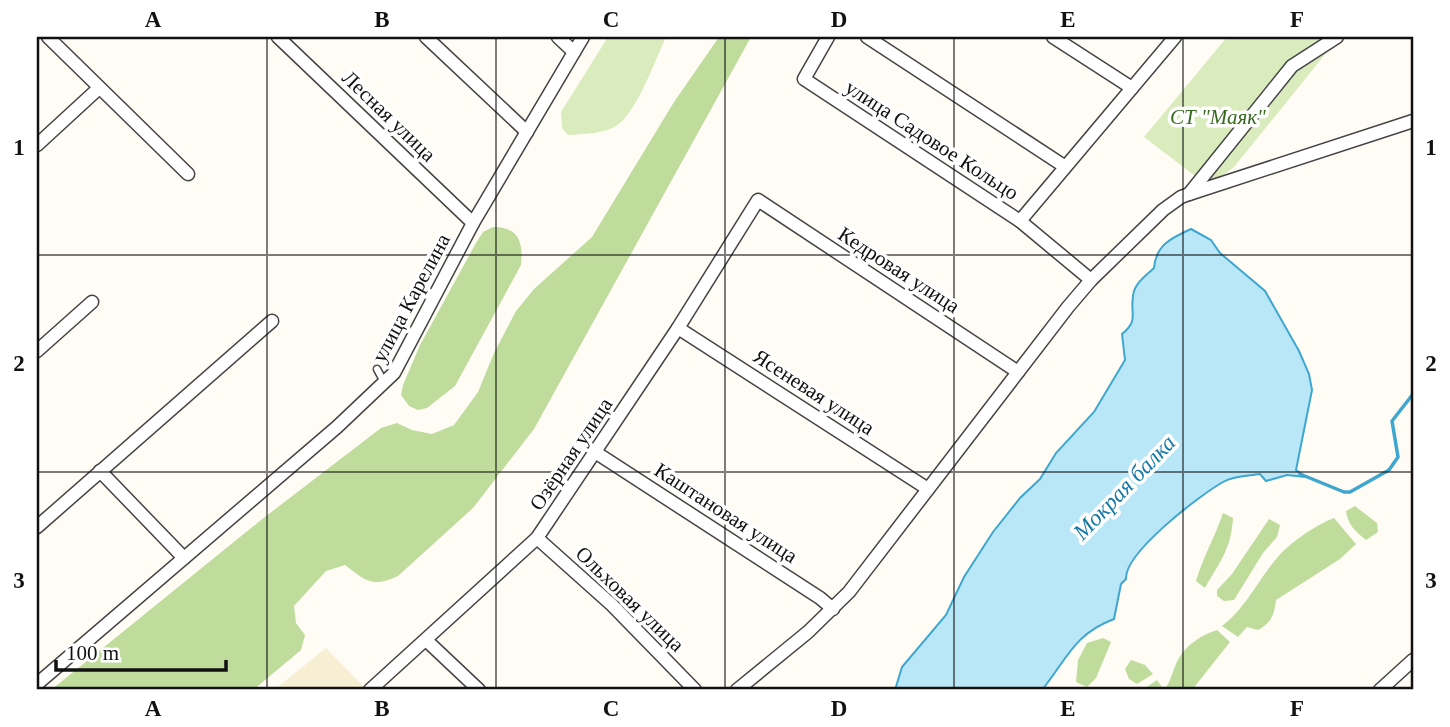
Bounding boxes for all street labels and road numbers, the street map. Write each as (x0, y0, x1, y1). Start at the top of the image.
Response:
street label: Лесная улица (337, 65, 441, 167)
street label: улица Садовое Кольцо (841, 75, 1023, 205)
street label: Кедровая улица (834, 222, 965, 318)
street label: улица Карелина (367, 229, 455, 366)
street label: Ясеневая улица (749, 344, 879, 440)
street label: Озёрная улица (525, 393, 618, 515)
street label: Каштановая улица (650, 458, 802, 568)
street label: Ольховая улица (571, 541, 690, 657)

